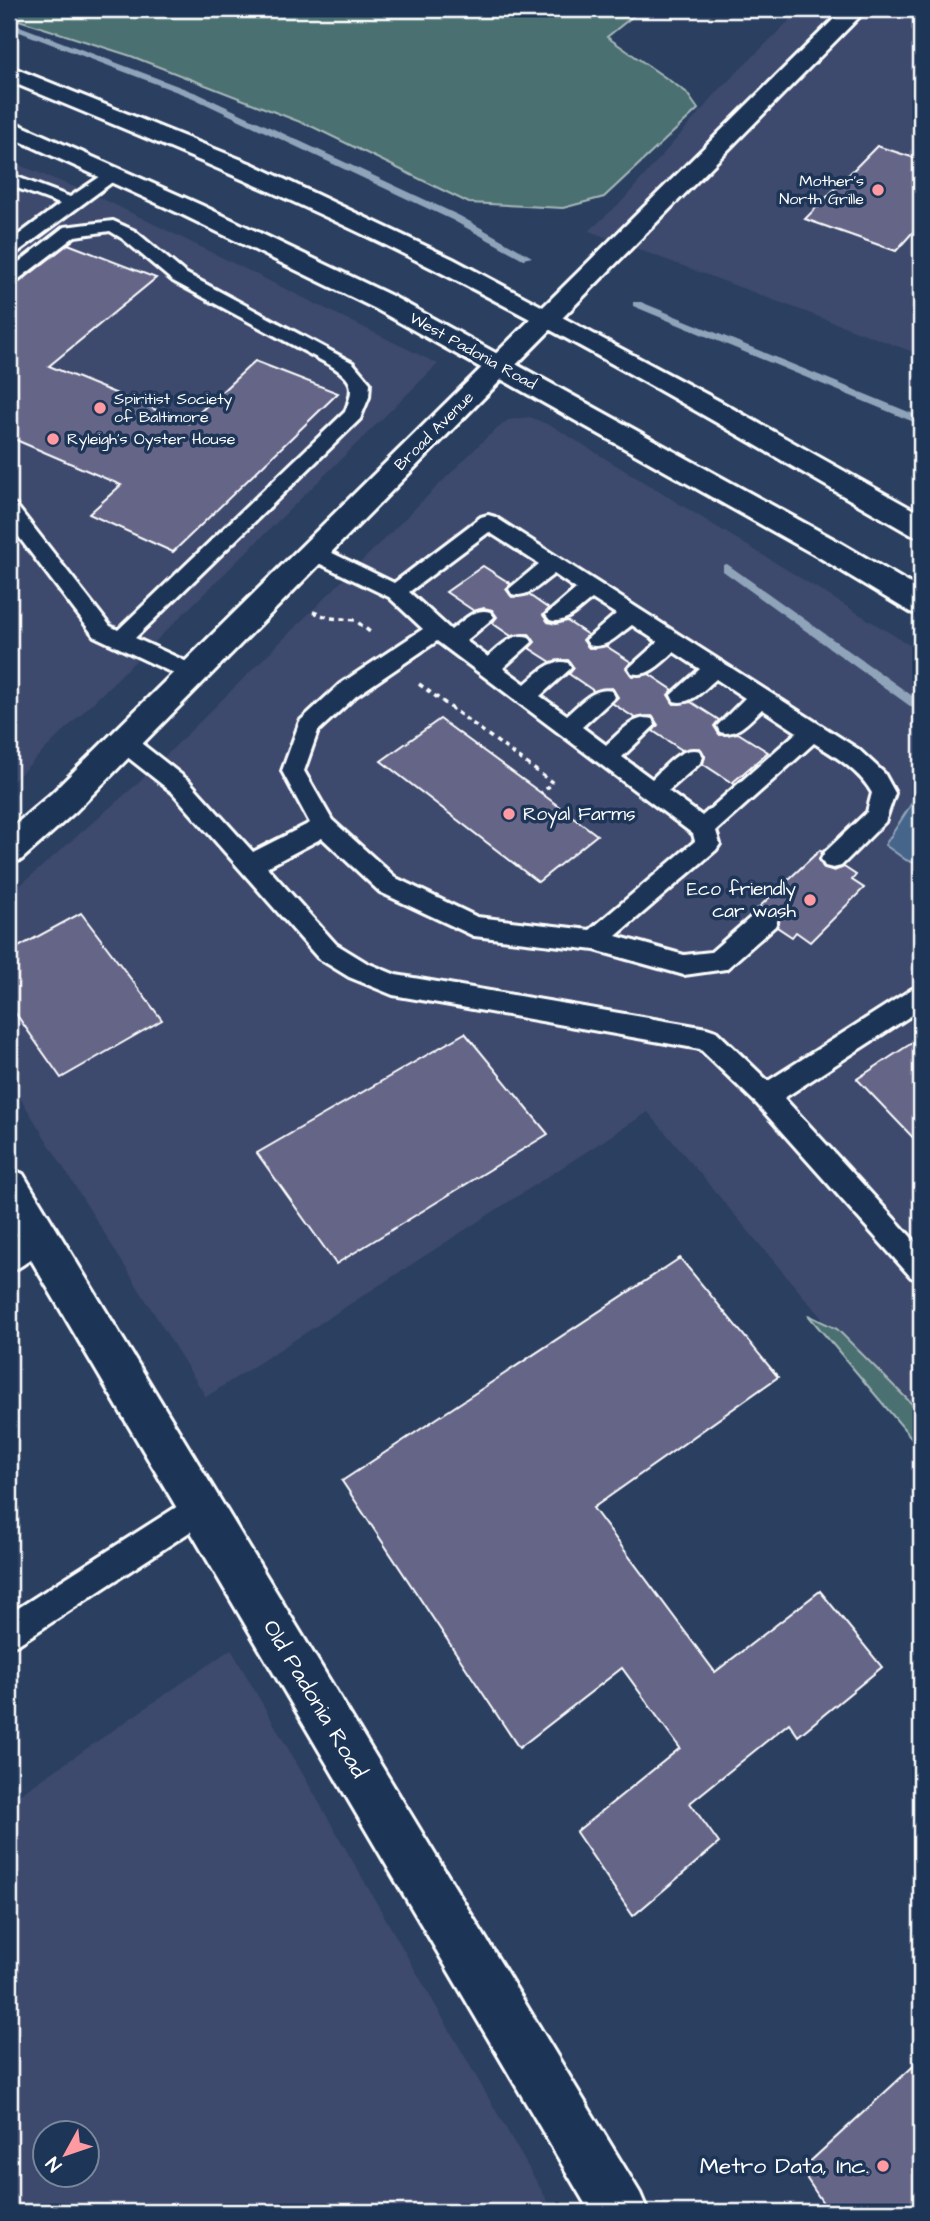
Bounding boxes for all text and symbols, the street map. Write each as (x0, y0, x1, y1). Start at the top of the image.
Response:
place label: Mother's North Grille (779, 170, 864, 210)
marker: Mother's North Grille (870, 182, 886, 198)
street label: West Padonia Road (406, 307, 540, 395)
street label: Broad Avenue (389, 386, 479, 476)
place label: Spiritist Society of Baltimore (114, 388, 233, 428)
marker: Spiritist Society of Baltimore (92, 400, 108, 416)
place label: Ryleigh's Oyster House (67, 428, 236, 451)
marker: Ryleigh's Oyster House (45, 431, 61, 447)
place label: Royal Farms (523, 801, 636, 829)
marker: Royal Farms (501, 806, 517, 822)
place label: Eco friendly car wash (687, 876, 797, 925)
marker: Eco friendly car wash (802, 892, 818, 908)
street label: Old Padonia Road (255, 1614, 375, 1784)
north arrow (32, 2120, 102, 2190)
place label: Metro Data, Inc. (700, 2150, 869, 2182)
text: N (40, 2151, 68, 2177)
marker: Metro Data, Inc. (875, 2158, 891, 2174)

